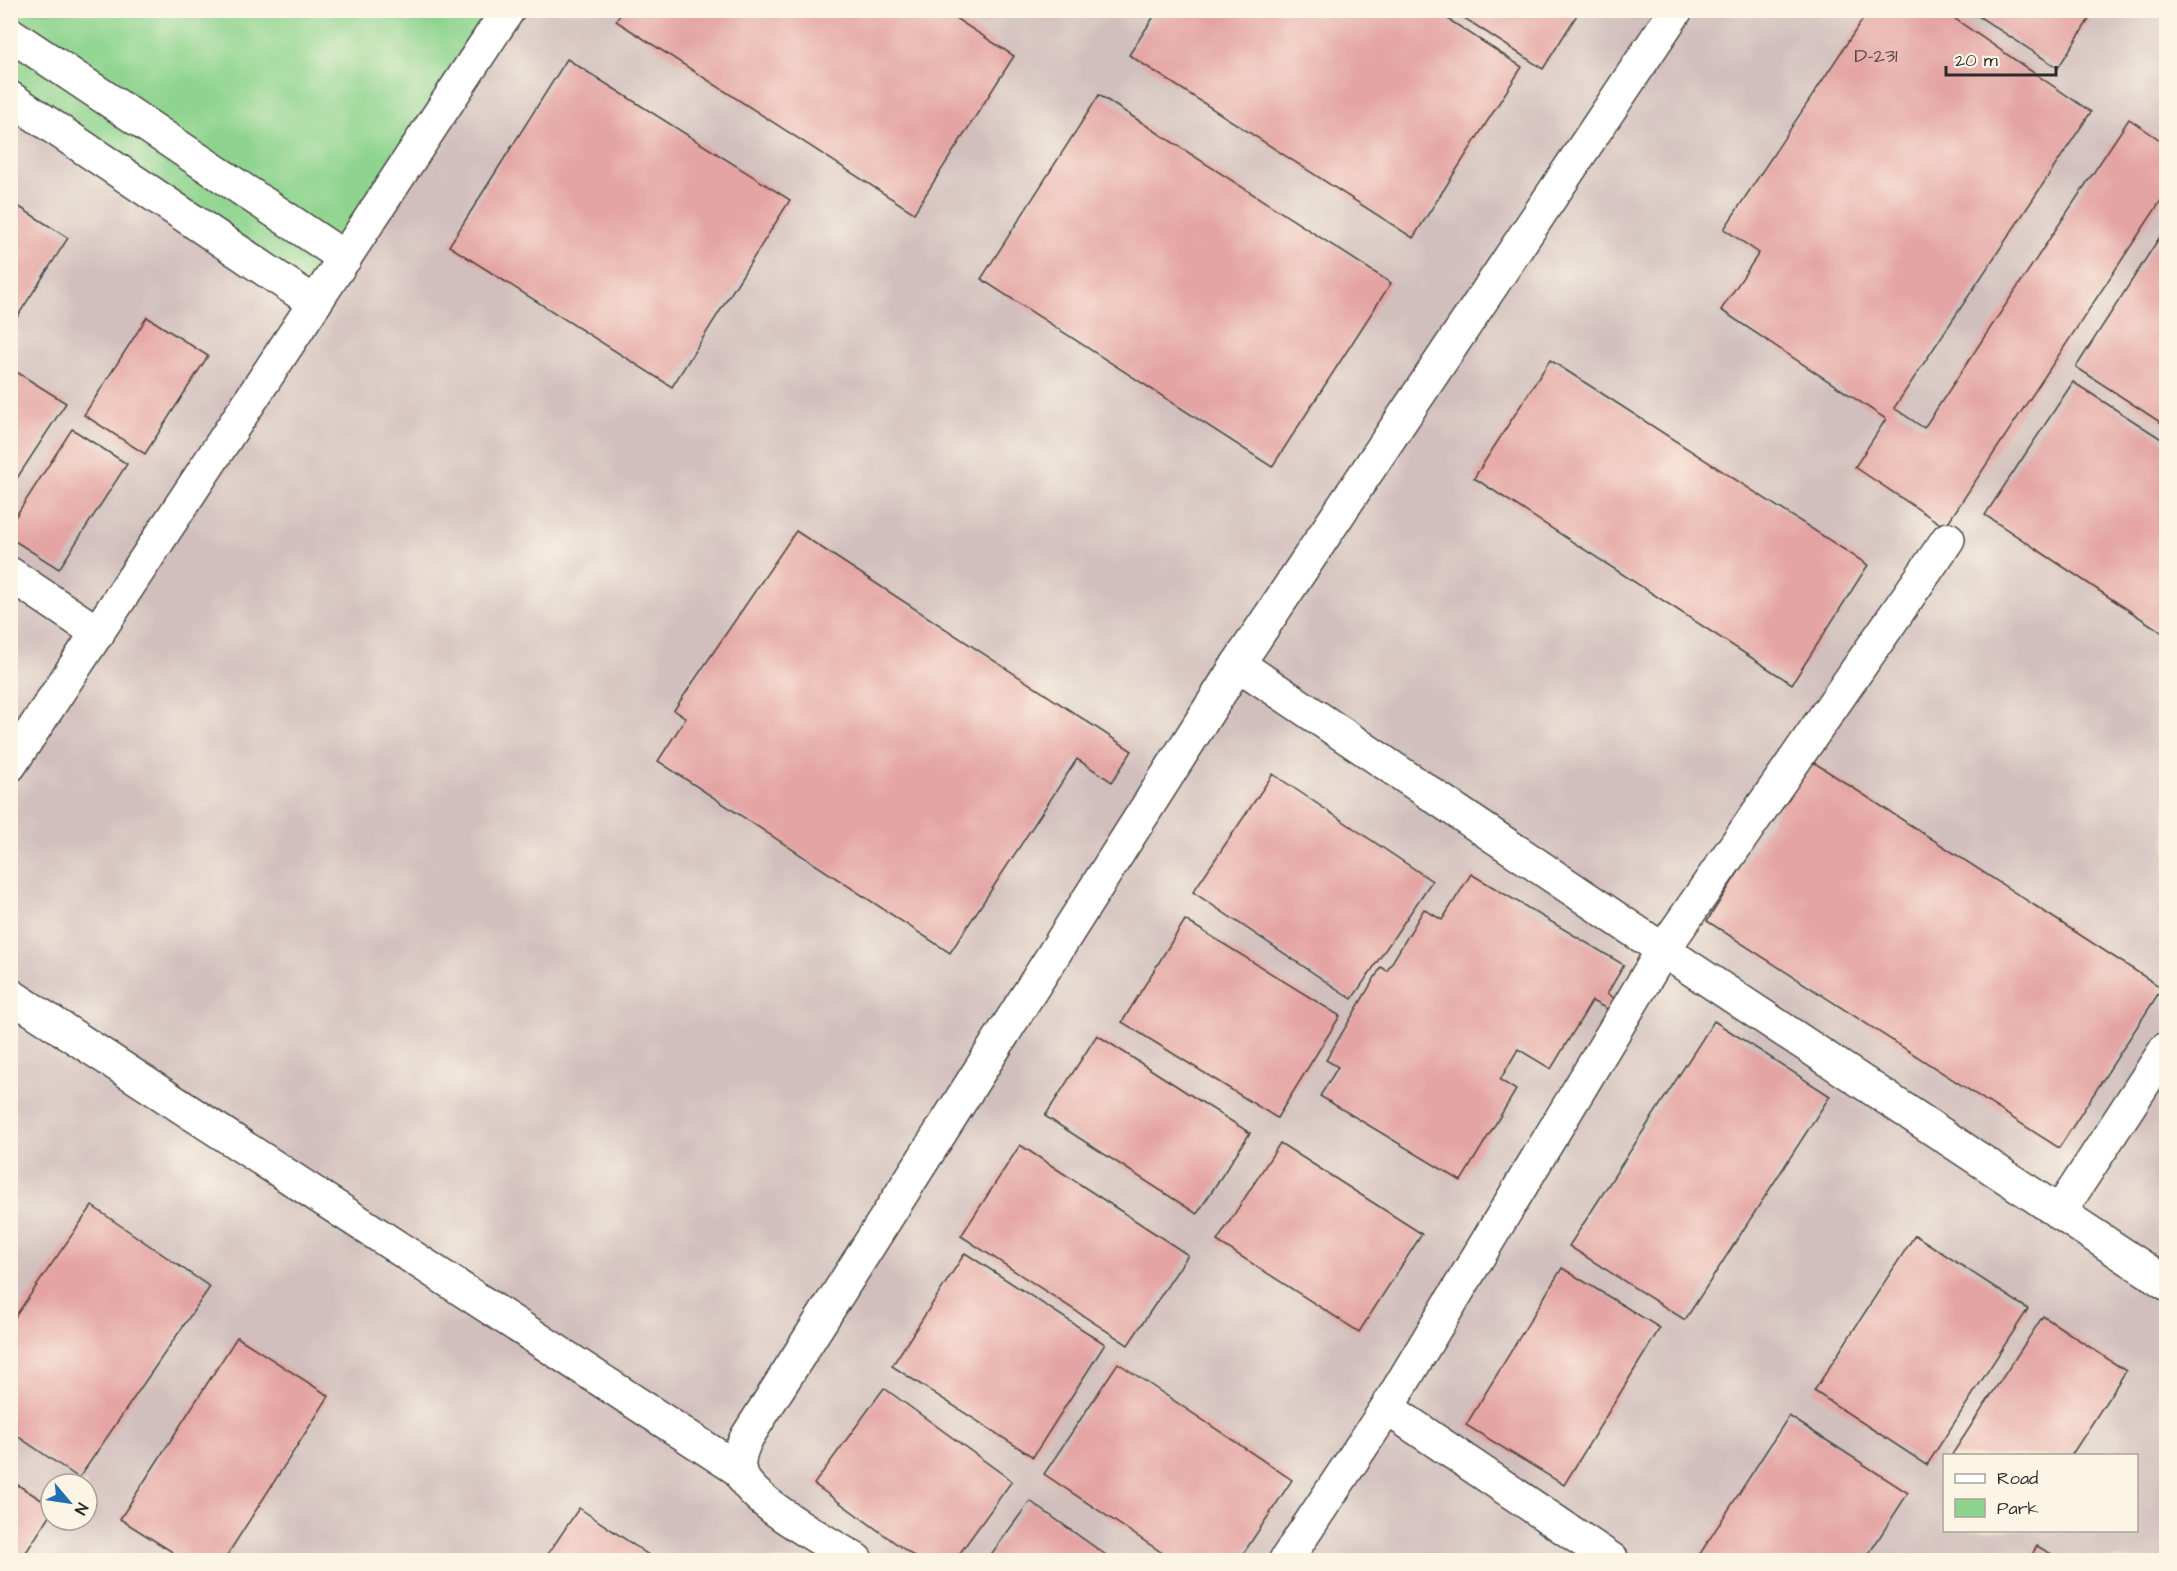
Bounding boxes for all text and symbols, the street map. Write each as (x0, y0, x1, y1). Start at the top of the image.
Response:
scale bar (1946, 39, 2056, 77)
house number: D-231 (1854, 42, 1898, 70)
text: 20 m (1955, 48, 1998, 73)
legend (1943, 1454, 2138, 1532)
text: Road (1997, 1466, 2038, 1491)
north arrow (39, 1472, 99, 1532)
text: Park (1997, 1496, 2039, 1521)
text: N (69, 1499, 93, 1519)

